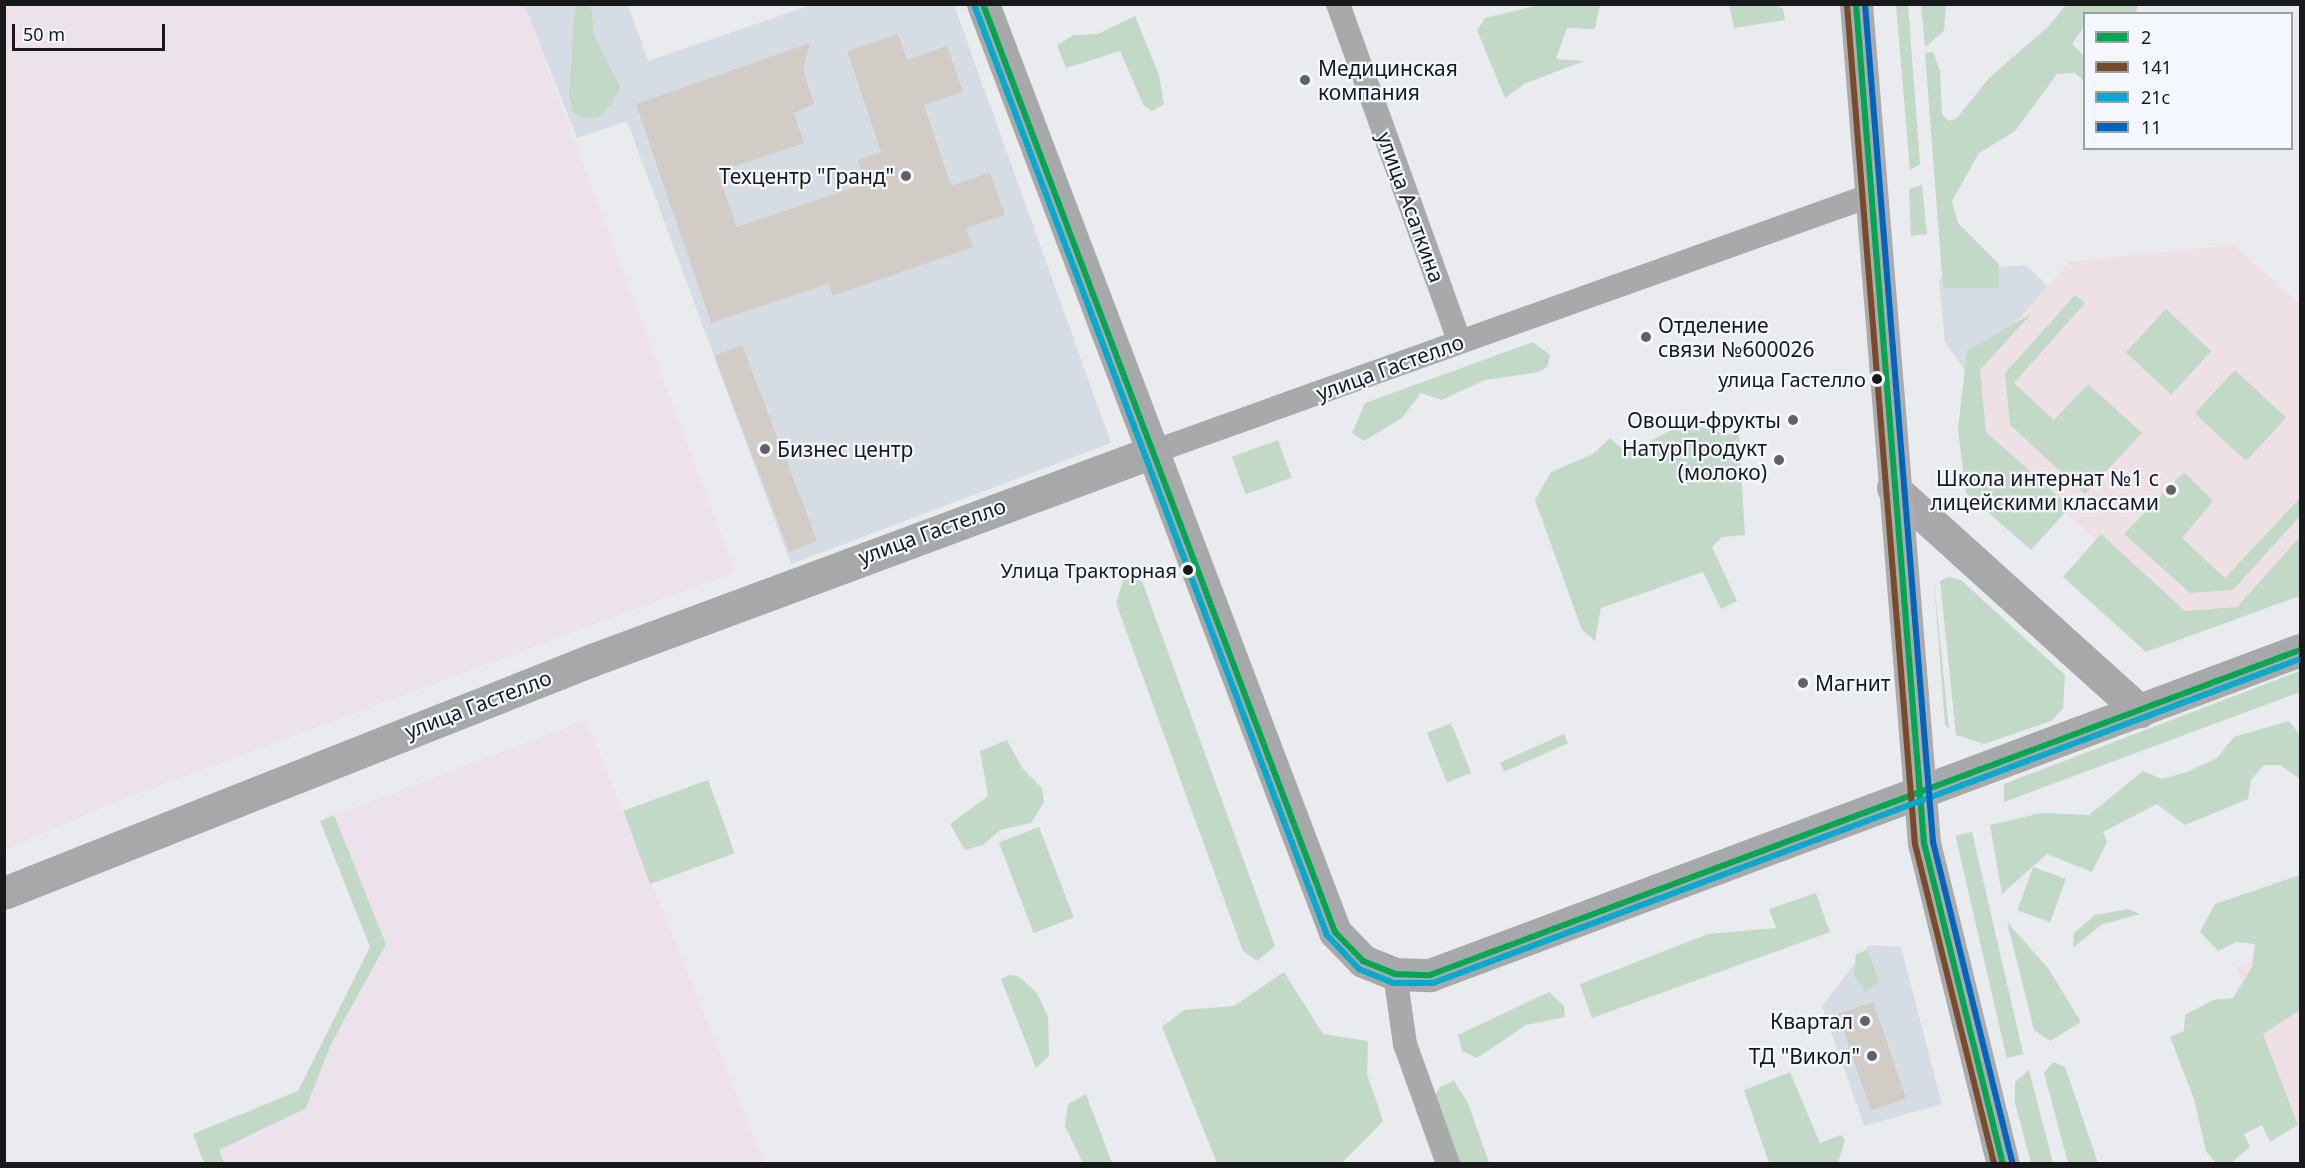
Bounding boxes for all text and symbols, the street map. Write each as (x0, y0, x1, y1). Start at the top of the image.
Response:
scale bar (15, 12, 168, 50)
legend (2083, 12, 2293, 150)
text: 50 m (23, 22, 65, 46)
text: 2 (2141, 25, 2151, 49)
place label: Медицинская компания (1318, 55, 1458, 105)
text: 141 (2141, 55, 2172, 79)
marker: Медицинская компания (1296, 71, 1314, 89)
text: 21с (2141, 85, 2170, 109)
text: 11 (2141, 115, 2162, 139)
street label: улица Асаткина (1372, 128, 1450, 286)
place label: Техцентр "Гранд" (719, 163, 894, 189)
marker: Техцентр "Гранд" (899, 169, 913, 183)
place label: Отделение связи №600026 (1658, 312, 1815, 362)
street label: улица Гастелло (1313, 329, 1467, 405)
marker: Отделение связи №600026 (1639, 330, 1653, 344)
place label: улица Гастелло (1718, 367, 1866, 391)
marker: улица Гастелло (1871, 373, 1883, 385)
place label: Овощи-фрукты (1627, 407, 1781, 433)
marker: Овощи-фрукты (1786, 413, 1800, 427)
place label: НатурПродукт (молоко) (1622, 435, 1767, 485)
place label: Бизнес центр (777, 436, 913, 462)
marker: Бизнес центр (758, 442, 772, 456)
marker: НатурПродукт (молоко) (1772, 453, 1786, 467)
place label: Школа интернат №1 с лицейскими классами (1930, 465, 2159, 515)
marker: Школа интернат №1 с лицейскими классами (2164, 483, 2178, 497)
street label: улица Гастелло (855, 493, 1009, 569)
place label: Улица Тракторная (1000, 558, 1177, 582)
marker: Улица Тракторная (1182, 564, 1194, 576)
street label: улица Гастелло (401, 664, 555, 744)
place label: Магнит (1815, 670, 1891, 696)
marker: Магнит (1796, 676, 1810, 690)
place label: Квартал (1770, 1008, 1853, 1034)
marker: Квартал (1858, 1014, 1872, 1028)
place label: ТД "Викол" (1749, 1043, 1860, 1069)
marker: ТД "Викол" (1865, 1049, 1879, 1063)

